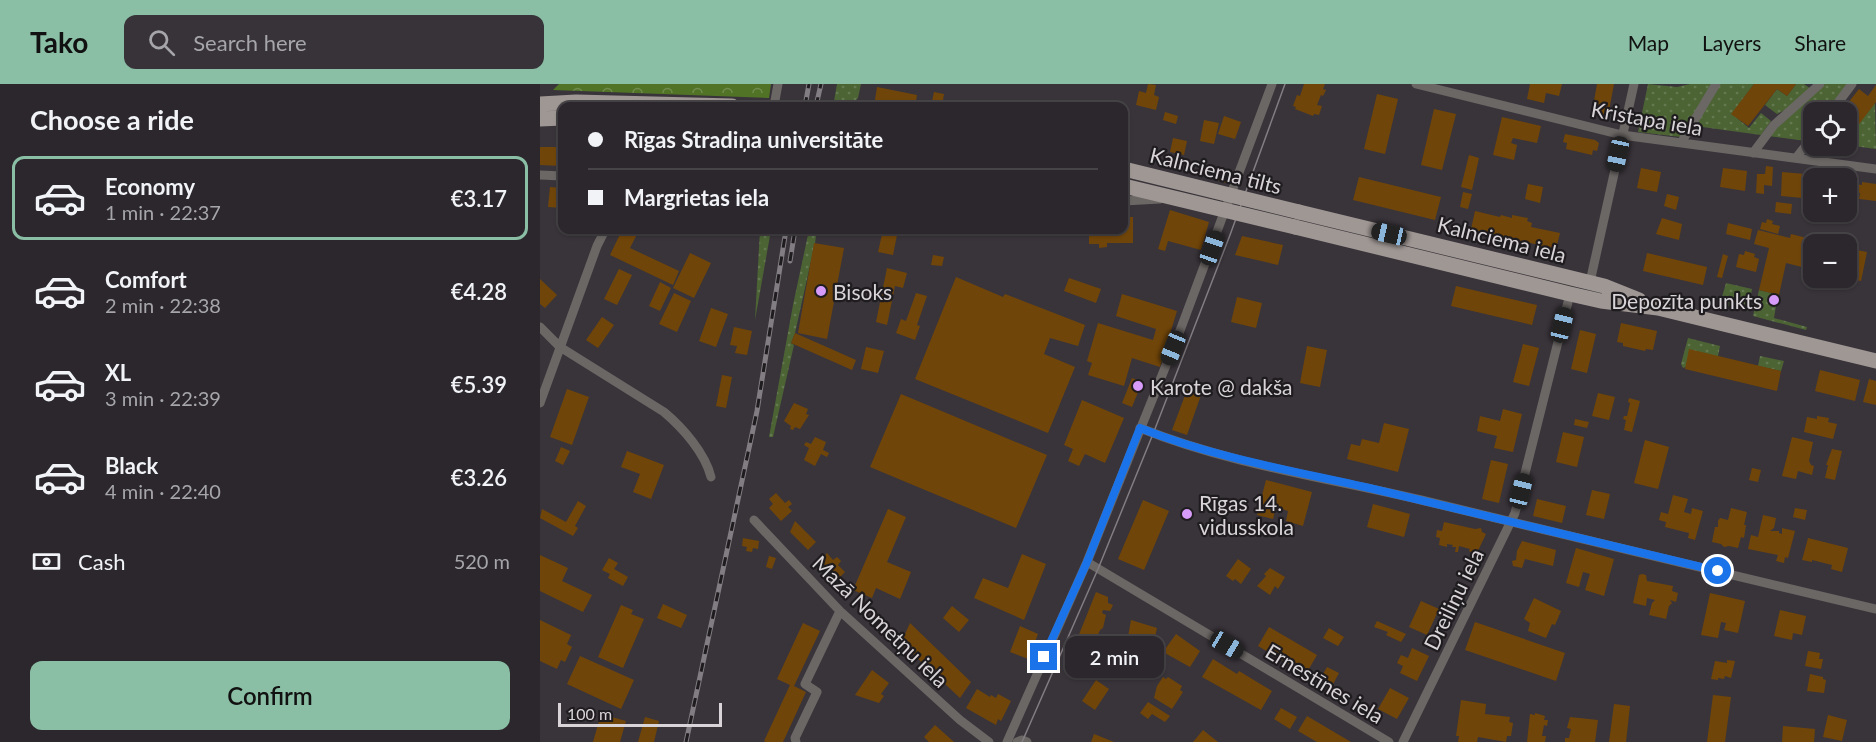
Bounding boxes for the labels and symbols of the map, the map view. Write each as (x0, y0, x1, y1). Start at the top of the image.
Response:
street label: Kristapa iela (1589, 96, 1705, 140)
car (1605, 135, 1631, 173)
street label: Kalnciema tilts (1148, 142, 1284, 198)
street label: Kalnciema iela (1435, 211, 1569, 267)
car (1369, 221, 1409, 247)
car (1198, 228, 1226, 268)
place label: Bisoks (833, 279, 892, 304)
marker: Bisoks (814, 284, 828, 298)
place label: Depozīta punkts (1611, 288, 1762, 313)
marker: Depozīta punkts (1767, 293, 1781, 307)
car (1549, 305, 1575, 345)
car (1158, 328, 1188, 368)
place label: Karote @ dakša (1150, 374, 1293, 399)
marker: Karote @ dakša (1131, 379, 1145, 393)
car (1508, 471, 1534, 511)
place label: Rīgas 14. vidusskola (1199, 490, 1294, 539)
marker: Rīgas 14. vidusskola (1180, 507, 1194, 521)
street label: Dreiliņu iela (1418, 544, 1488, 654)
street label: Mazā Nometņu iela (808, 550, 954, 692)
route start (1704, 557, 1731, 584)
car (1207, 628, 1247, 662)
callout: 2 min (1065, 636, 1164, 678)
street label: Ernestīnes iela (1262, 638, 1388, 728)
route end (1030, 643, 1057, 670)
scale bar (558, 700, 722, 728)

